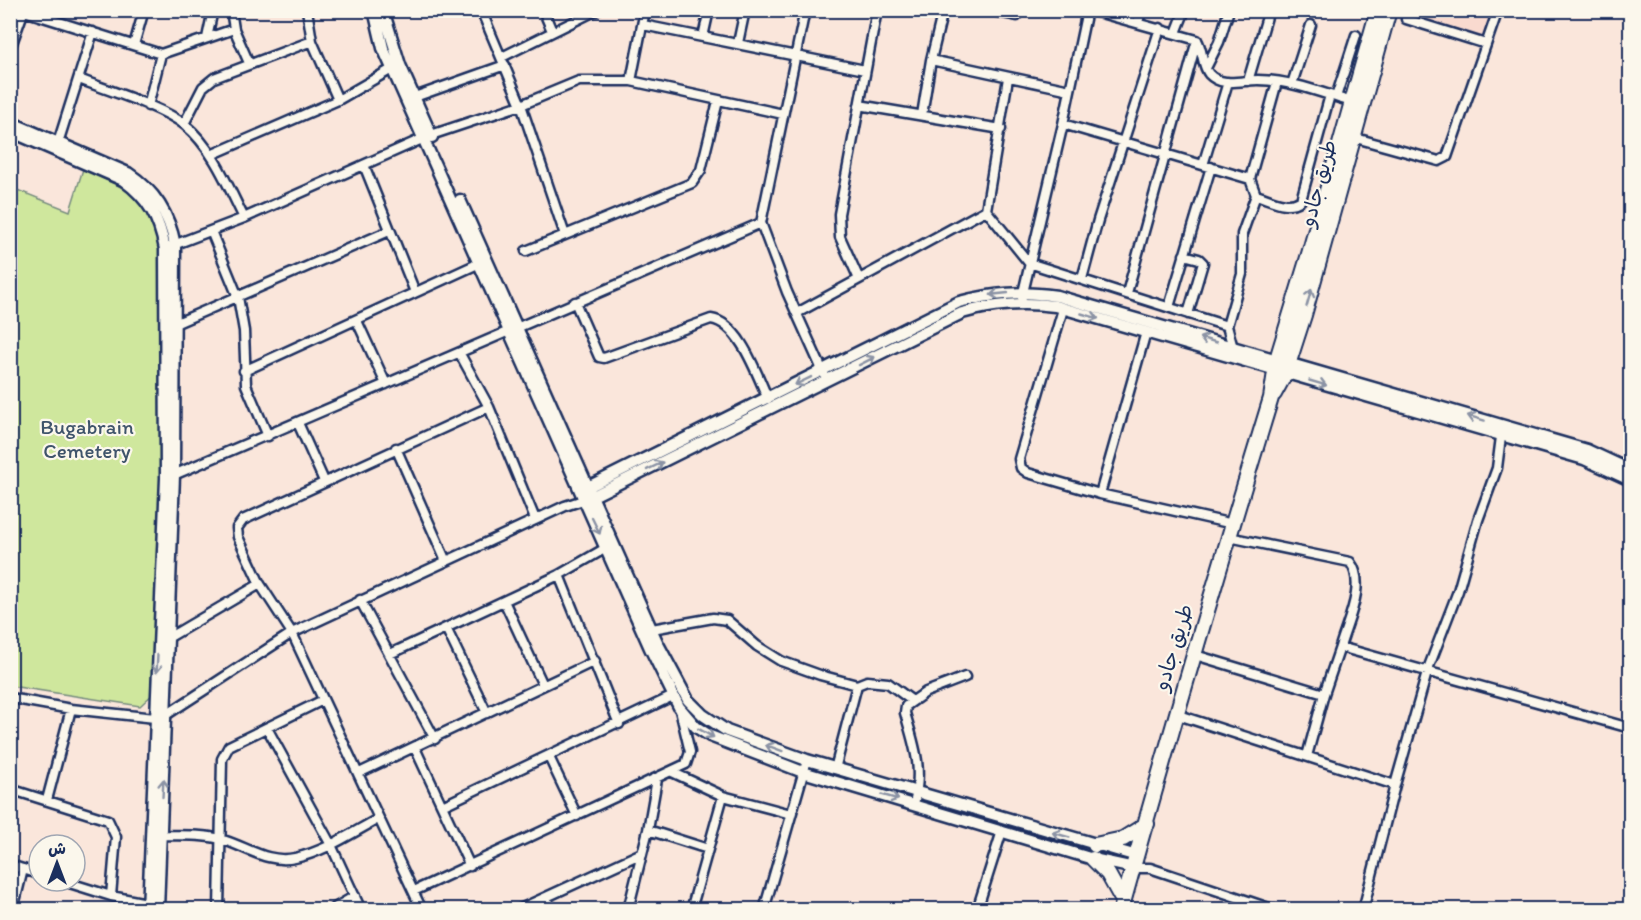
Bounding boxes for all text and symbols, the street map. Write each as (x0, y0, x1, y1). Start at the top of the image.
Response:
street label: طريق جادو (1294, 137, 1342, 231)
one-way arrow (989, 288, 1009, 299)
one-way arrow (1304, 289, 1315, 308)
one-way arrow (1080, 311, 1099, 323)
one-way arrow (1199, 334, 1218, 345)
one-way arrow (858, 354, 876, 366)
one-way arrow (794, 376, 812, 388)
one-way arrow (1308, 378, 1327, 389)
one-way arrow (1467, 412, 1486, 423)
park label: Bugabrain Cemetery (40, 414, 134, 463)
one-way arrow (646, 460, 663, 472)
one-way arrow (591, 517, 603, 535)
street label: طريق جادو (1147, 601, 1198, 695)
one-way arrow (152, 653, 163, 673)
one-way arrow (697, 727, 714, 739)
one-way arrow (765, 742, 784, 753)
one-way arrow (157, 779, 168, 799)
one-way arrow (880, 792, 899, 803)
one-way arrow (1052, 829, 1071, 840)
north arrow (27, 833, 87, 893)
text: ش (48, 839, 66, 858)

